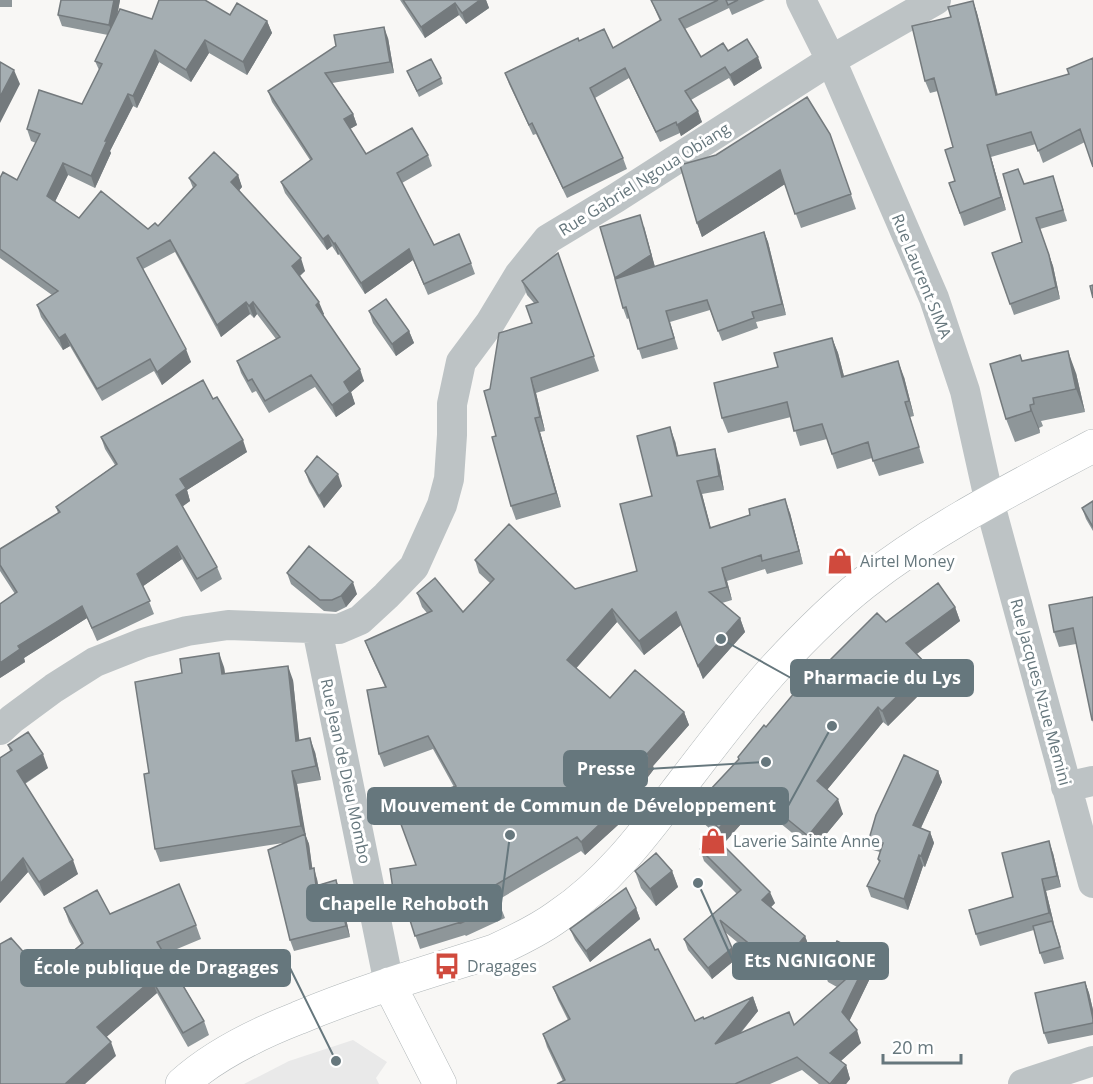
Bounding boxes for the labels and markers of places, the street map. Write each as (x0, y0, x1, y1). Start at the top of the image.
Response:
shop icon: Airtel Money (825, 546, 855, 576)
place label: Airtel Money (860, 550, 955, 572)
callout: Pharmacie du Lys (791, 660, 973, 696)
callout: Presse (564, 751, 647, 787)
callout: Mouvement de Commun de Développement (368, 788, 788, 824)
shop icon: Laverie Sainte Anne (698, 826, 728, 856)
place label: Laverie Sainte Anne (733, 830, 880, 852)
callout: Chapelle Rehoboth (307, 885, 501, 921)
callout: Ets NGNIGONE (733, 943, 888, 979)
callout: École publique de Dragages (21, 950, 290, 986)
bus stop icon: Dragages (432, 951, 462, 981)
place label: Dragages (467, 955, 537, 977)

